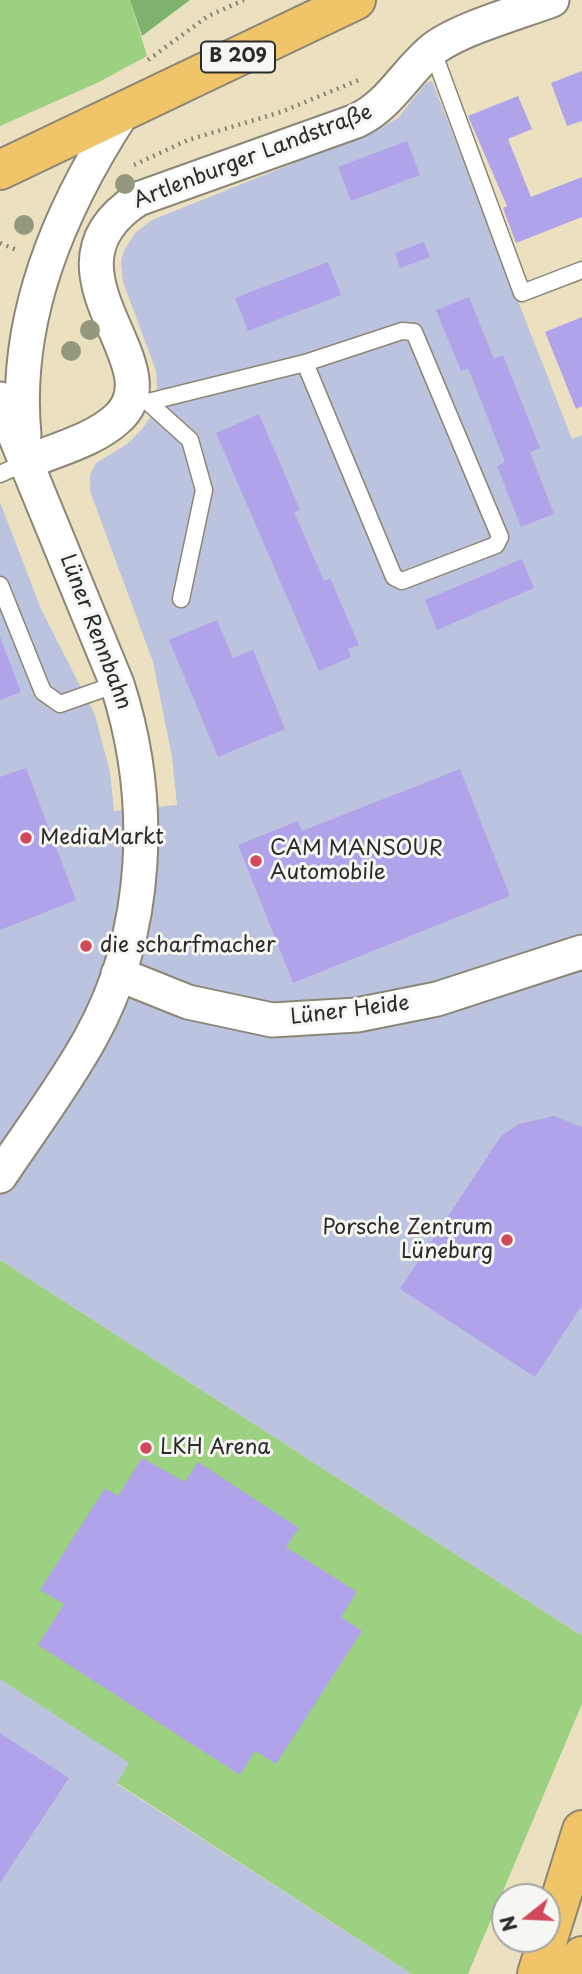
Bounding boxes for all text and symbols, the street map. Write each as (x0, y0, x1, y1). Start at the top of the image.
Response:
road number: B 209 (201, 41, 275, 72)
street label: Artlenburger Landstraße (130, 100, 376, 214)
street label: Lüner Rennbahn (54, 551, 136, 713)
place label: MediaMarkt (40, 825, 164, 851)
marker: MediaMarkt (18, 830, 34, 846)
place label: CAM MANSOUR Automobile (270, 836, 443, 886)
marker: CAM MANSOUR Automobile (248, 853, 264, 869)
place label: die scharfmacher (100, 933, 276, 959)
marker: die scharfmacher (78, 938, 94, 954)
street label: Lüner Heide (289, 991, 411, 1031)
place label: Porsche Zentrum Lüneburg (323, 1215, 493, 1265)
marker: Porsche Zentrum Lüneburg (499, 1232, 515, 1248)
place label: LKH Arena (160, 1435, 270, 1461)
marker: LKH Arena (138, 1440, 154, 1456)
north arrow (491, 1883, 561, 1953)
text: N (492, 1912, 524, 1935)

